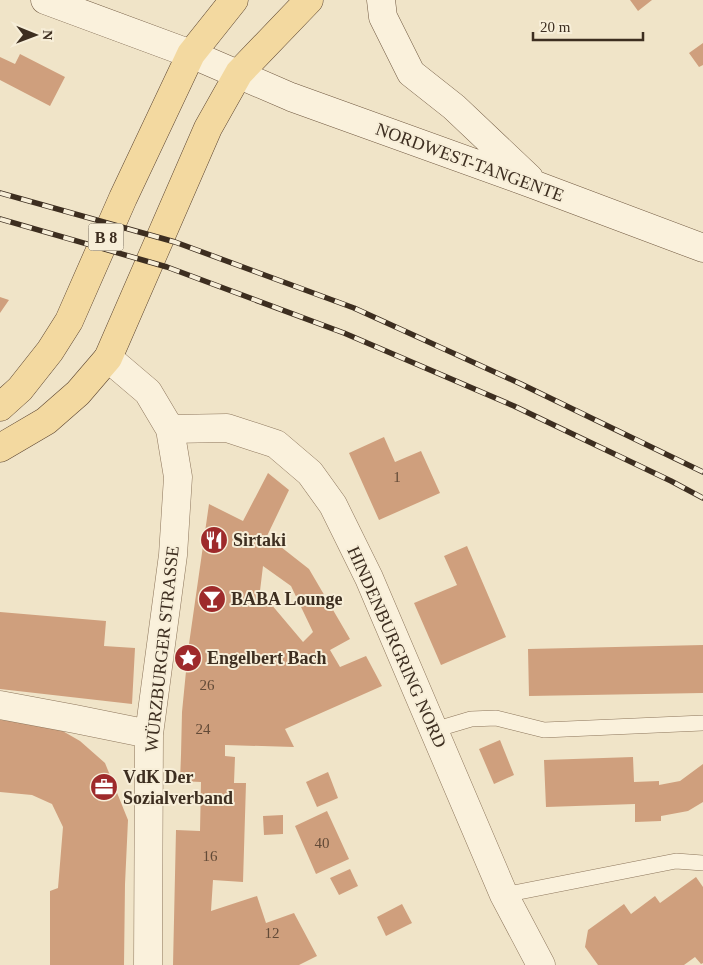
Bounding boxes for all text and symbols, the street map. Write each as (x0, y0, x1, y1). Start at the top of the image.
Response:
north arrow (10, 10, 60, 60)
scale bar (533, 10, 643, 42)
text: 20 m (540, 19, 571, 35)
text: N (40, 30, 55, 40)
street label: NORDWEST-TANGENTE (373, 119, 567, 205)
road number: B 8 (88, 223, 124, 250)
house number: 1 (393, 469, 401, 485)
restaurant icon: Sirtaki (199, 525, 229, 555)
place label: Sirtaki (233, 530, 286, 550)
street label: HINDENBURGRING NORD (343, 543, 451, 751)
street label: WÜRZBURGER STRASSE (141, 545, 183, 753)
bar icon: BABA Lounge (197, 584, 227, 614)
place label: BABA Lounge (231, 589, 343, 609)
place icon: Engelbert Bach (173, 643, 203, 673)
place label: Engelbert Bach (207, 648, 327, 668)
house number: 26 (200, 677, 215, 693)
house number: 24 (196, 721, 211, 737)
place label: VdK Der Sozialverband (123, 767, 233, 808)
office icon: VdK Der Sozialverband (89, 772, 119, 802)
house number: 40 (315, 835, 330, 851)
house number: 16 (203, 848, 218, 864)
house number: 12 (265, 925, 280, 941)

